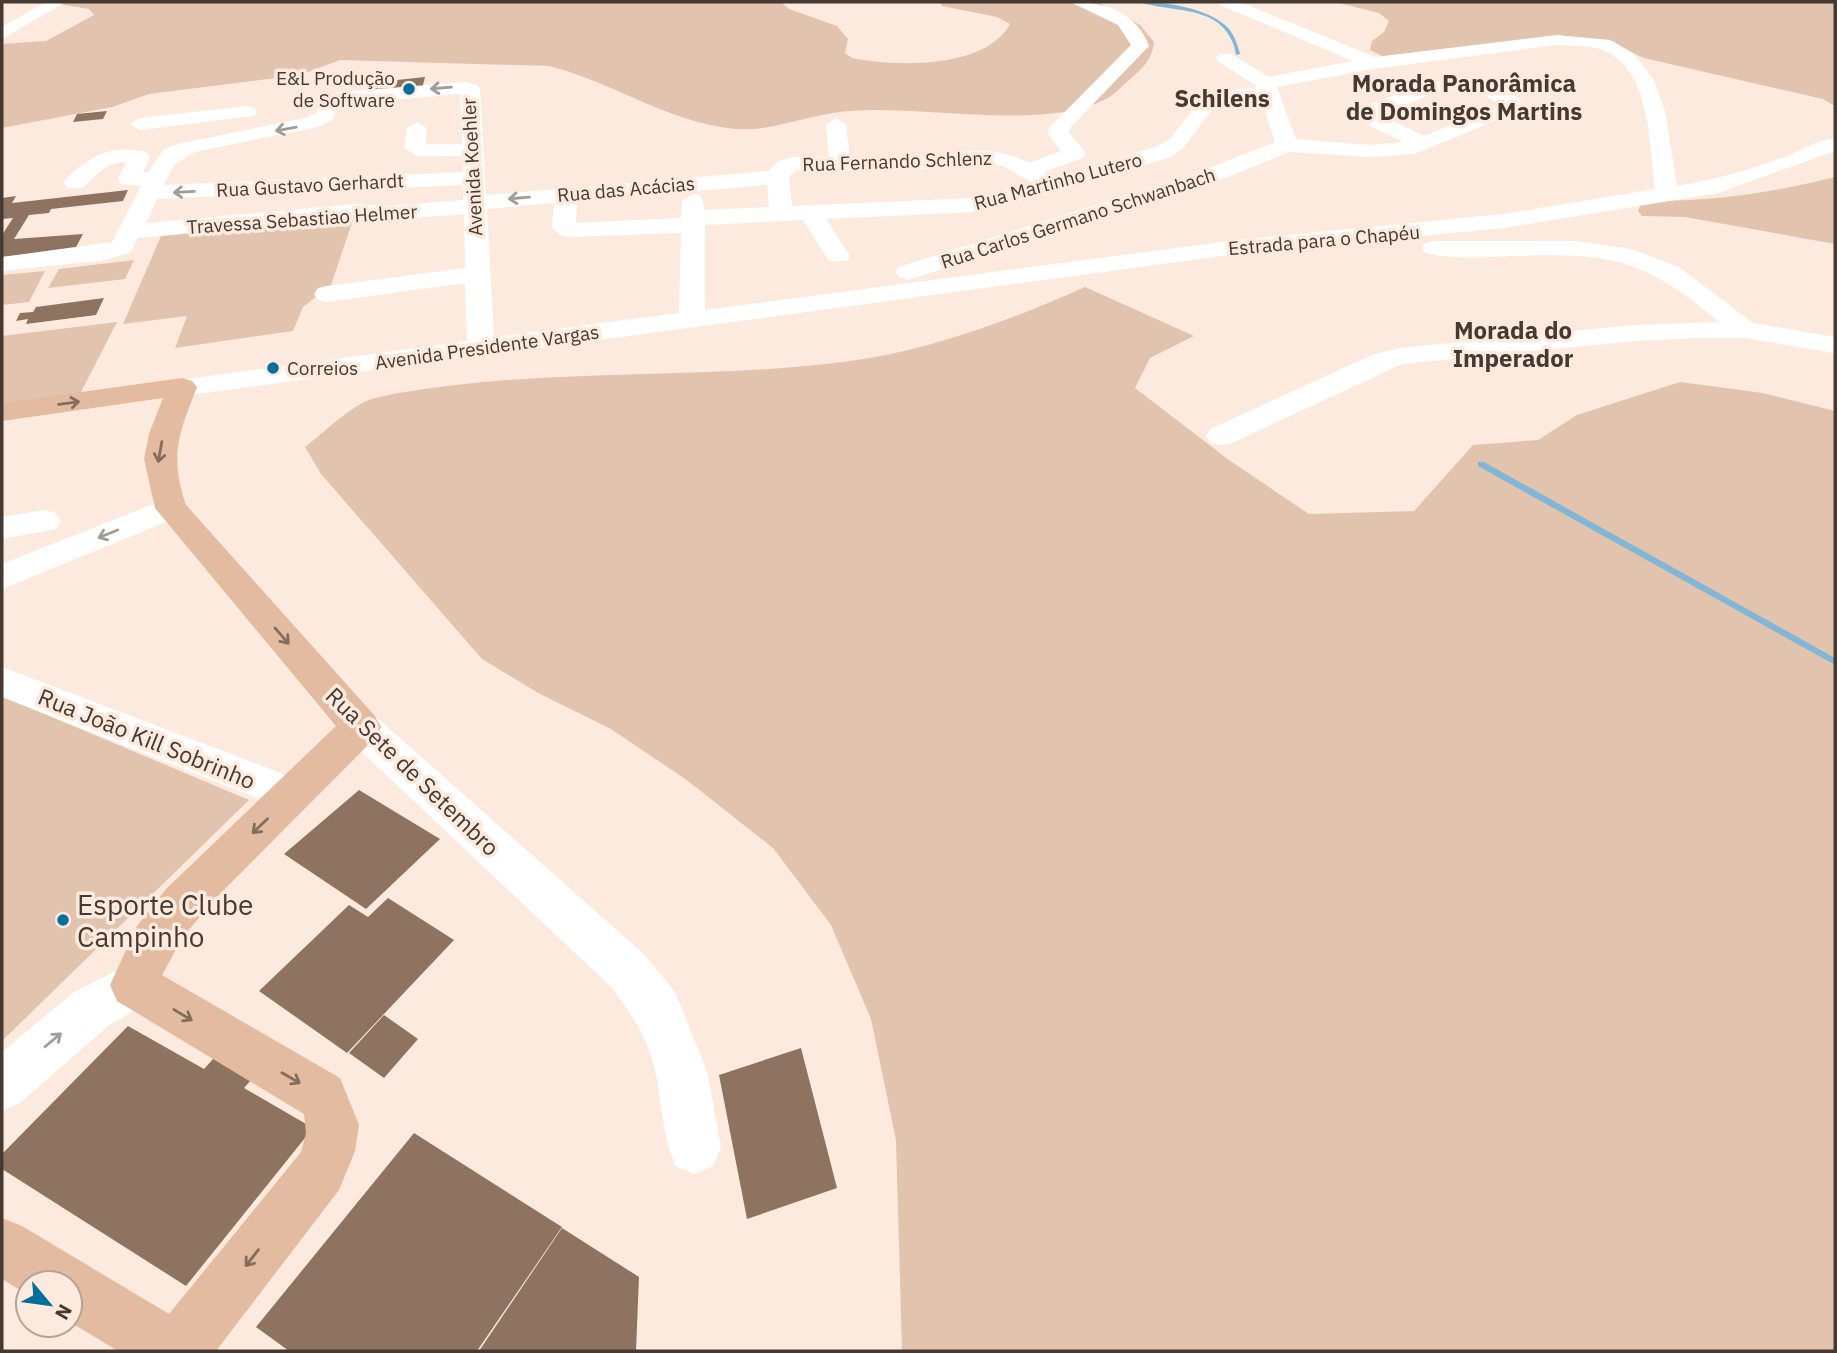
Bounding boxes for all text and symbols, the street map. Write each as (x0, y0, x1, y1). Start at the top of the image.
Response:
place label: E&L Produção de Software (276, 66, 395, 112)
district label: Morada Panorâmica de Domingos Martins (1346, 67, 1582, 127)
marker: E&L Produção de Software (401, 81, 417, 97)
one-way arrow (430, 82, 452, 95)
district label: Schilens (1174, 82, 1270, 114)
street label: Avenida Koehler (456, 97, 488, 237)
one-way arrow (276, 123, 298, 136)
street label: Rua Fernando Schlenz (802, 146, 992, 176)
street label: Rua Martinho Lutero (971, 147, 1145, 215)
street label: Rua Carlos Germano Schwanbach (938, 162, 1218, 274)
street label: Rua Gustavo Gerhardt (216, 168, 404, 202)
street label: Rua das Acácias (556, 171, 696, 207)
one-way arrow (173, 185, 196, 198)
one-way arrow (508, 192, 531, 205)
street label: Travessa Sebastiao Helmer (186, 199, 418, 239)
street label: Estrada para o Chapéu (1227, 220, 1421, 260)
district label: Morada do Imperador (1453, 314, 1574, 374)
street label: Avenida Presidente Vargas (373, 319, 601, 375)
place label: Correios (287, 356, 358, 380)
marker: Correios (265, 360, 281, 376)
one-way arrow (58, 396, 80, 409)
one-way arrow (153, 440, 166, 463)
one-way arrow (98, 528, 119, 541)
one-way arrow (274, 626, 290, 644)
street label: Rua Sete de Setembro (320, 680, 506, 862)
street label: Rua João Kill Sobrinho (34, 681, 260, 795)
one-way arrow (251, 818, 268, 835)
place label: Esporte Clube Campinho (77, 886, 254, 955)
marker: Esporte Clube Campinho (55, 912, 71, 928)
one-way arrow (172, 1008, 192, 1022)
one-way arrow (44, 1032, 62, 1048)
one-way arrow (280, 1072, 301, 1085)
one-way arrow (244, 1248, 260, 1266)
north arrow (14, 1269, 84, 1339)
text: N (50, 1300, 78, 1324)

